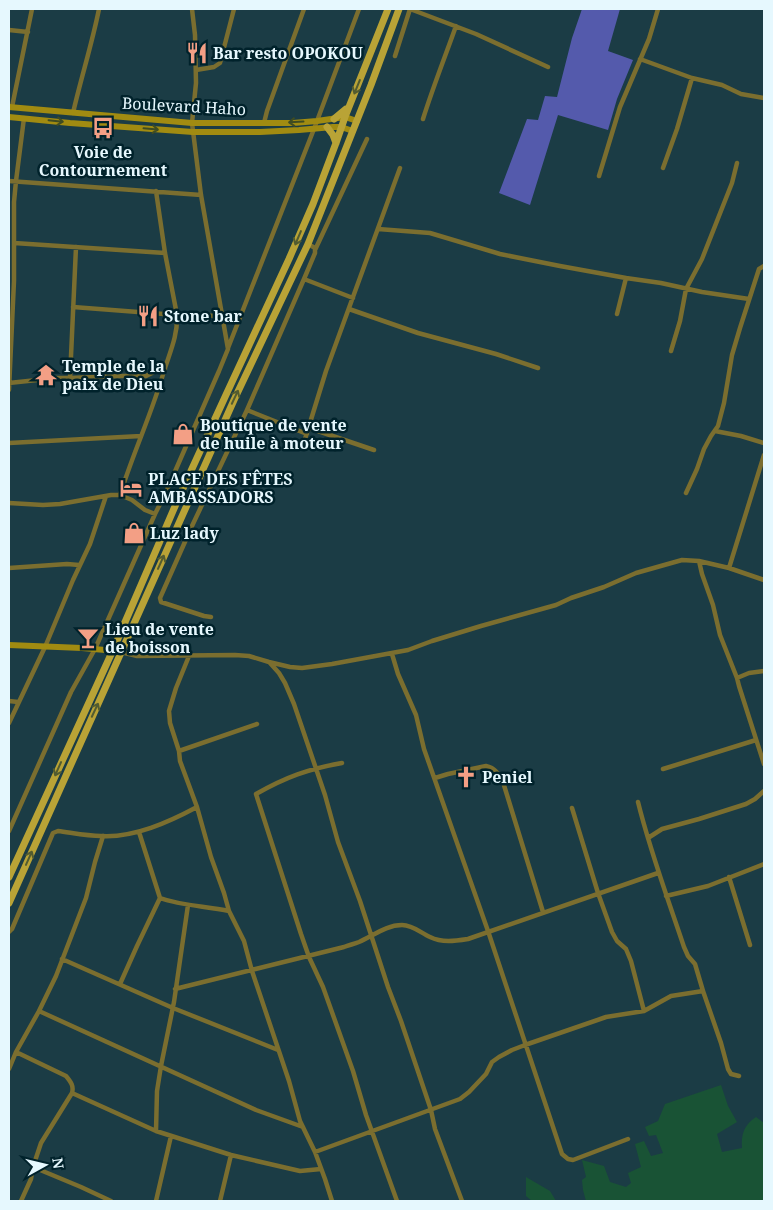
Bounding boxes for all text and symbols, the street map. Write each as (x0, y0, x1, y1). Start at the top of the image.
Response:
restaurant icon: Bar resto OPOKOU (184, 40, 210, 66)
place label: Bar resto OPOKOU (213, 42, 363, 64)
one-way arrow (352, 78, 361, 94)
street label: Boulevard Haho (121, 92, 247, 120)
bus stop icon: Voie de Contournement (90, 115, 116, 141)
one-way arrow (47, 117, 63, 126)
one-way arrow (289, 118, 305, 127)
one-way arrow (143, 124, 159, 133)
place label: Voie de Contournement (39, 141, 168, 181)
one-way arrow (292, 230, 302, 245)
restaurant icon: Stone bar (135, 303, 161, 329)
place label: Stone bar (164, 305, 243, 327)
place label: Temple de la paix de Dieu (62, 355, 165, 395)
temple icon: Temple de la paix de Dieu (33, 362, 59, 388)
one-way arrow (230, 390, 240, 405)
place label: Boutique de vente de huile à moteur (200, 414, 347, 454)
shop icon: Boutique de vente de huile à moteur (170, 421, 196, 447)
place label: PLACE DES FÊTES AMBASSADORS (148, 468, 292, 508)
hotel icon: PLACE DES FÊTES AMBASSADORS (118, 475, 144, 501)
shop icon: Luz lady (121, 520, 147, 546)
place label: Luz lady (150, 522, 219, 544)
one-way arrow (157, 555, 167, 570)
place label: Lieu de vente de boisson (105, 618, 214, 658)
bar icon: Lieu de vente de boisson (75, 625, 101, 651)
one-way arrow (91, 703, 100, 718)
one-way arrow (53, 761, 63, 776)
church icon: Peniel (453, 764, 479, 790)
place label: Peniel (482, 766, 533, 788)
one-way arrow (24, 851, 34, 866)
north arrow (20, 1140, 70, 1190)
text: N (48, 1156, 69, 1170)

